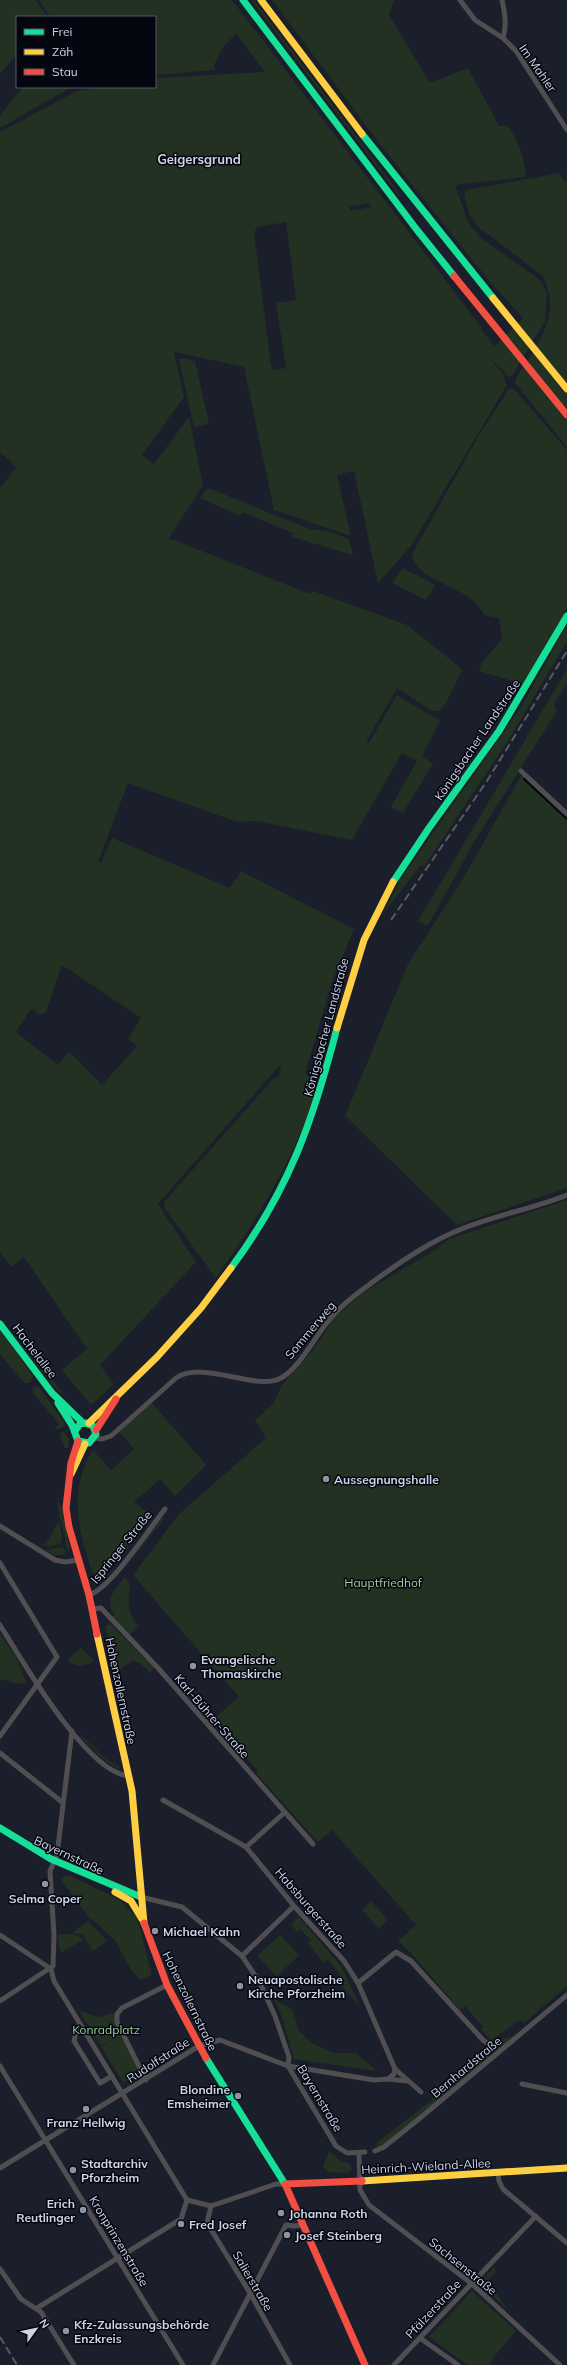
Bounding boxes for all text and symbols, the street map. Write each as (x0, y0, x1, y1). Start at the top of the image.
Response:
legend (16, 16, 156, 88)
text: Frei (52, 24, 72, 39)
street label: Im Mahler (516, 41, 560, 95)
text: Zäh (52, 44, 73, 59)
text: Stau (52, 64, 78, 79)
district label: Geigersgrund (157, 151, 241, 167)
street label: Königsbacher Landstraße (431, 677, 523, 803)
street label: Königsbacher Landstraße (300, 956, 352, 1098)
street label: Sommerweg (282, 1298, 338, 1362)
street label: Hachelallee (10, 1321, 60, 1381)
place label: Aussegnungshalle (334, 1472, 439, 1487)
marker: Aussegnungshalle (321, 1474, 331, 1484)
street label: Ispringer Straße (87, 1508, 155, 1586)
park label: Hauptfriedhof (344, 1575, 423, 1590)
street label: Hohenzollernstraße (102, 1636, 140, 1746)
place label: Evangelische Thomaskirche (201, 1652, 282, 1681)
marker: Evangelische Thomaskirche (188, 1661, 198, 1671)
street label: Karl-Bührer-Straße (171, 1671, 253, 1761)
street label: Bayernstraße (32, 1832, 106, 1878)
street label: Habsburgerstraße (272, 1865, 350, 1951)
marker: Selma Coper (40, 1879, 50, 1889)
place label: Selma Coper (9, 1891, 82, 1906)
place label: Michael Kahn (163, 1924, 240, 1939)
marker: Michael Kahn (150, 1926, 160, 1936)
street label: Hohenzollernstraße (159, 1949, 221, 2053)
place label: Neuapostolische Kirche Pforzheim (248, 1972, 345, 2001)
marker: Neuapostolische Kirche Pforzheim (235, 1981, 245, 1991)
park label: Konradplatz (72, 2022, 140, 2037)
street label: Bernhardstraße (428, 2033, 504, 2101)
street label: Rudolfstraße (124, 2034, 192, 2086)
street label: Bayernstraße (294, 2062, 346, 2134)
place label: Blondine Emsheimer (167, 2082, 230, 2111)
marker: Blondine Emsheimer (233, 2091, 243, 2101)
marker: Franz Hellwig (81, 2104, 91, 2114)
place label: Franz Hellwig (47, 2115, 126, 2130)
street label: Heinrich-Wieland-Allee (361, 2155, 491, 2177)
place label: Stadtarchiv Pforzheim (81, 2156, 148, 2185)
marker: Stadtarchiv Pforzheim (68, 2165, 78, 2175)
street label: Kronprinzenstraße (86, 2193, 152, 2289)
place label: Erich Reutlinger (16, 2196, 75, 2225)
marker: Erich Reutlinger (78, 2205, 88, 2215)
place label: Johanna Roth (289, 2206, 367, 2221)
marker: Johanna Roth (276, 2208, 286, 2218)
place label: Fred Josef (189, 2217, 247, 2232)
marker: Fred Josef (176, 2219, 186, 2229)
place label: Josef Steinberg (295, 2228, 382, 2243)
marker: Josef Steinberg (282, 2230, 292, 2240)
street label: Sachsenstraße (426, 2234, 500, 2298)
street label: Salierstraße (230, 2248, 276, 2314)
street label: Pfälzerstraße (402, 2277, 464, 2341)
north arrow (16, 2309, 56, 2349)
text: N (36, 2316, 53, 2331)
place label: Kfz-Zulassungsbehörde Enzkreis (74, 2317, 210, 2346)
marker: Kfz-Zulassungsbehörde Enzkreis (61, 2326, 71, 2336)

